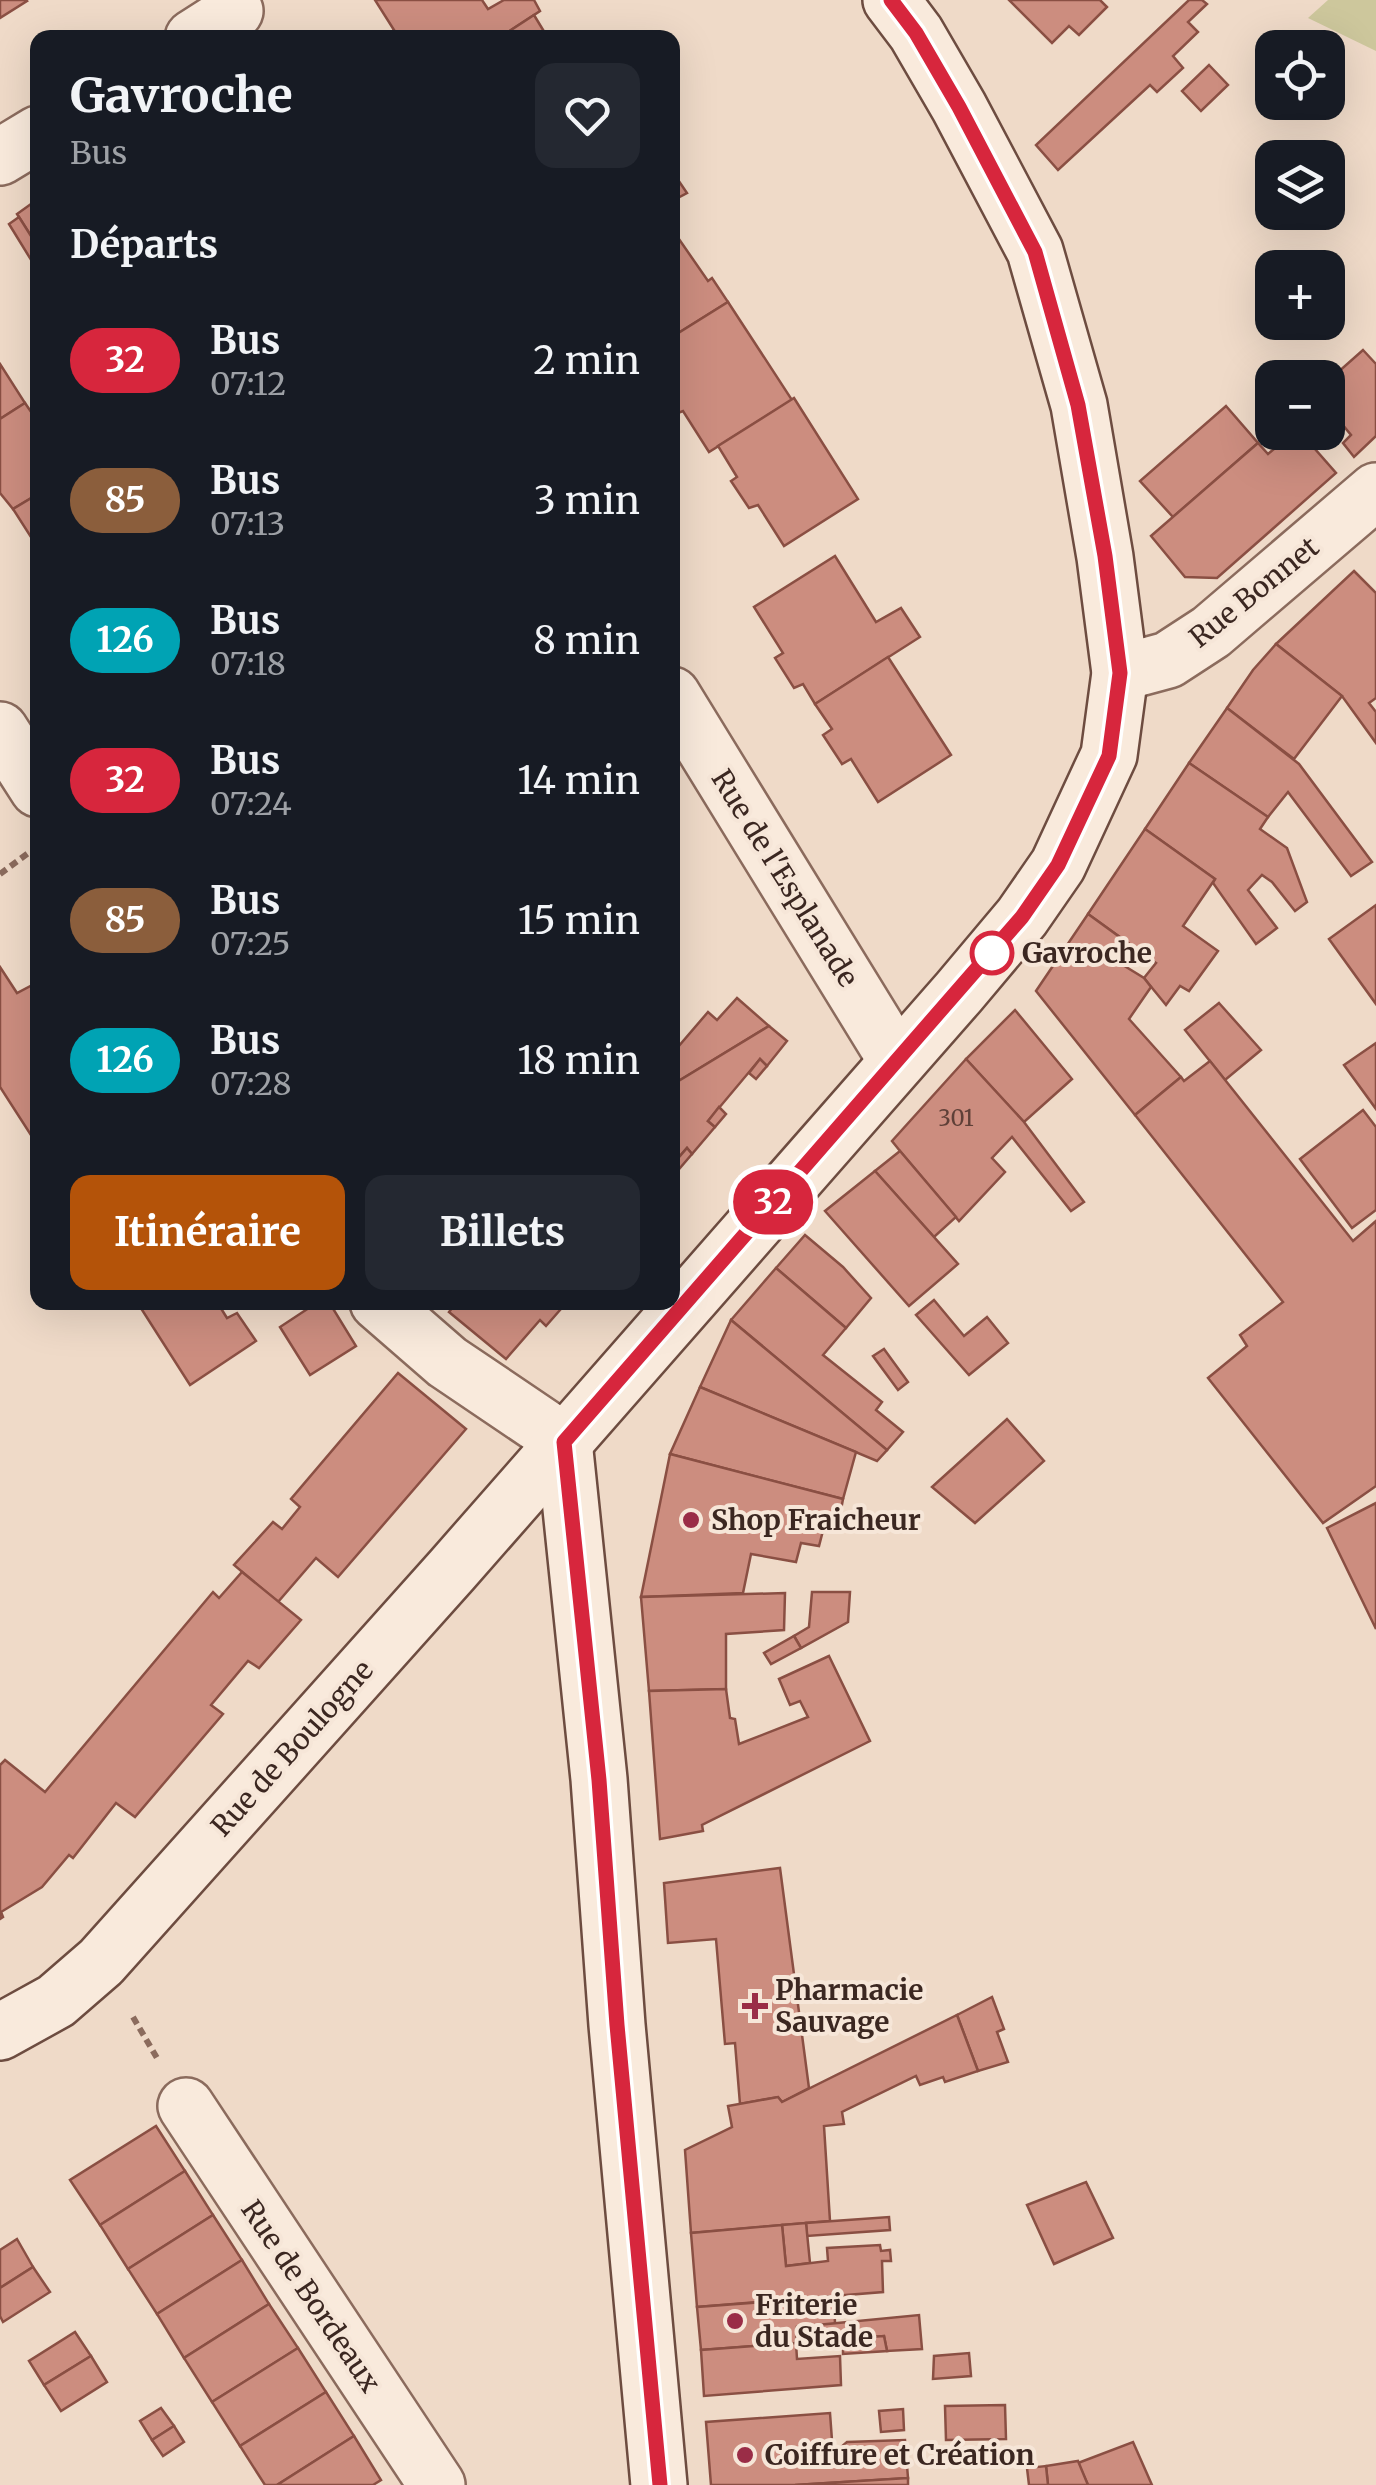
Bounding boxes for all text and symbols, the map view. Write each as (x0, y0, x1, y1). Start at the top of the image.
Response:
map controls (1255, 30, 1345, 450)
button: locate (1255, 30, 1345, 120)
button: heart (535, 63, 640, 168)
text: Gavroche (70, 65, 293, 125)
text: Bus (70, 133, 127, 173)
button: layers (1255, 140, 1345, 230)
text: Départs (70, 221, 218, 268)
button: + (1255, 250, 1345, 340)
text: Bus (210, 317, 280, 364)
text: 2 min (533, 337, 640, 384)
text: 32 (105, 338, 145, 382)
button: − (1255, 360, 1345, 450)
text: 07:12 (210, 364, 286, 404)
text: Bus (210, 457, 280, 504)
text: 3 min (534, 477, 640, 524)
text: 85 (105, 478, 145, 522)
text: 07:13 (210, 504, 285, 544)
street label: Rue Bonnet (1182, 529, 1326, 655)
text: Bus (210, 597, 280, 644)
text: 8 min (533, 617, 640, 664)
text: 126 (96, 618, 154, 662)
text: 07:18 (210, 644, 286, 684)
text: Bus (210, 737, 280, 784)
text: 14 min (517, 757, 640, 804)
text: 32 (105, 758, 145, 802)
street label: Rue de l'Esplanade (704, 763, 866, 993)
text: 07:24 (210, 784, 292, 824)
text: Bus (210, 877, 280, 924)
text: 15 min (518, 897, 640, 944)
text: 85 (105, 898, 145, 942)
text: 07:25 (210, 924, 290, 964)
marker: Gavroche (971, 932, 1013, 974)
place label: Gavroche (1022, 935, 1152, 971)
text: Bus (210, 1017, 280, 1064)
text: 18 min (517, 1037, 640, 1084)
text: 126 (96, 1038, 154, 1082)
text: 07:28 (210, 1064, 292, 1104)
house number: 301 (938, 1104, 974, 1132)
line badge: 32 (728, 1170, 818, 1234)
button: Itinéraire (70, 1175, 345, 1290)
button: Billets (365, 1175, 640, 1290)
text: 32 (753, 1180, 793, 1224)
place label: Shop Fraicheur (711, 1502, 921, 1538)
marker: Shop Fraicheur (680, 1509, 702, 1531)
street label: Rue de Boulogne (203, 1652, 381, 1844)
place label: Pharmacie Sauvage (775, 1972, 923, 2040)
marker: Pharmacie Sauvage (744, 1995, 766, 2017)
street label: Rue de Bordeaux (233, 2193, 389, 2399)
place label: Friterie du Stade (755, 2287, 873, 2355)
marker: Friterie du Stade (724, 2310, 746, 2332)
place label: Coiffure et Création (765, 2437, 1034, 2473)
marker: Coiffure et Création (734, 2444, 756, 2466)

